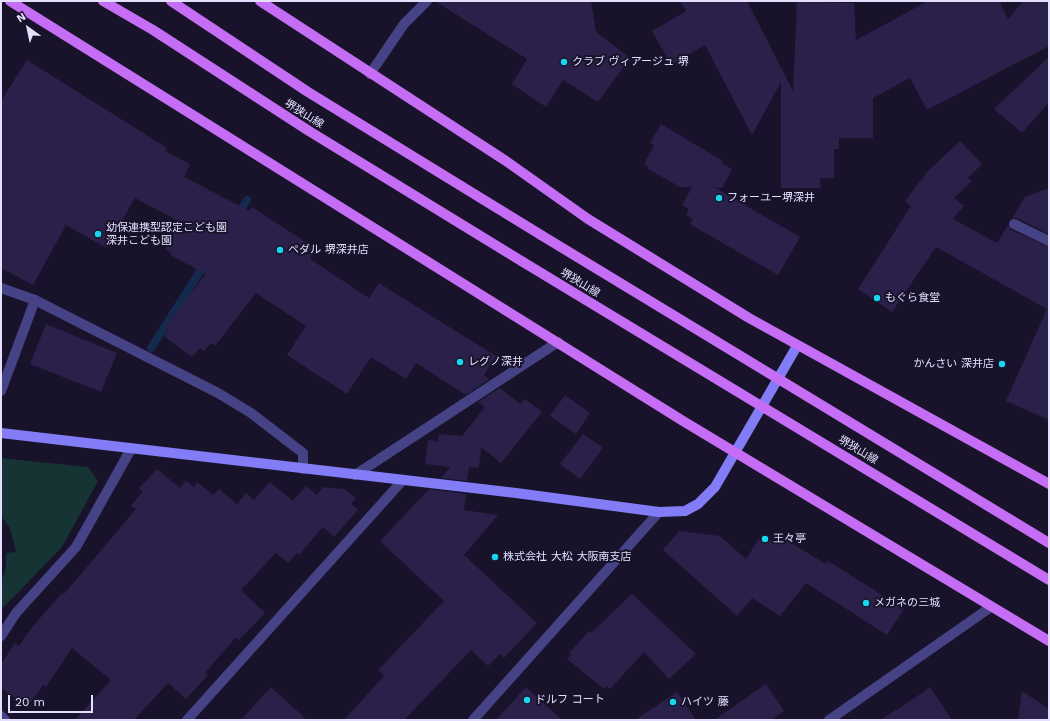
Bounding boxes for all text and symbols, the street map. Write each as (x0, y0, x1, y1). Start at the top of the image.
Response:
north arrow (8, 8, 48, 48)
text: N (14, 10, 28, 25)
place label: クラブ ヴィアージュ 堺 (572, 55, 689, 69)
marker: クラブ ヴィアージュ 堺 (559, 57, 569, 67)
street label: 堺狭山線 (282, 97, 326, 131)
place label: フォーユー堺深井 (727, 191, 815, 205)
marker: フォーユー堺深井 (714, 193, 724, 203)
place label: 幼保連携型認定こども園 深井こども園 (106, 221, 227, 247)
marker: 幼保連携型認定こども園 深井こども園 (93, 229, 103, 239)
place label: ペダル 堺深井店 (288, 243, 369, 257)
marker: ペダル 堺深井店 (275, 245, 285, 255)
street label: 堺狭山線 (558, 266, 602, 300)
place label: もぐら食堂 (885, 291, 940, 305)
marker: もぐら食堂 (872, 293, 882, 303)
place label: レグノ深井 (468, 355, 523, 369)
marker: レグノ深井 (455, 357, 465, 367)
place label: かんさい 深井店 (913, 357, 994, 371)
marker: かんさい 深井店 (997, 359, 1007, 369)
street label: 堺狭山線 (836, 433, 880, 467)
place label: 王々亭 (773, 532, 806, 546)
marker: 王々亭 (760, 534, 770, 544)
place label: 株式会社 大松 大阪南支店 (503, 550, 632, 564)
marker: 株式会社 大松 大阪南支店 (490, 552, 500, 562)
place label: メガネの三城 (874, 596, 940, 610)
marker: メガネの三城 (861, 598, 871, 608)
scale bar (10, 687, 95, 713)
place label: ドルフ コート (535, 693, 605, 707)
text: 20 m (15, 695, 45, 709)
marker: ドルフ コート (522, 695, 532, 705)
place label: ハイツ 藤 (681, 695, 729, 709)
marker: ハイツ 藤 (668, 697, 678, 707)

